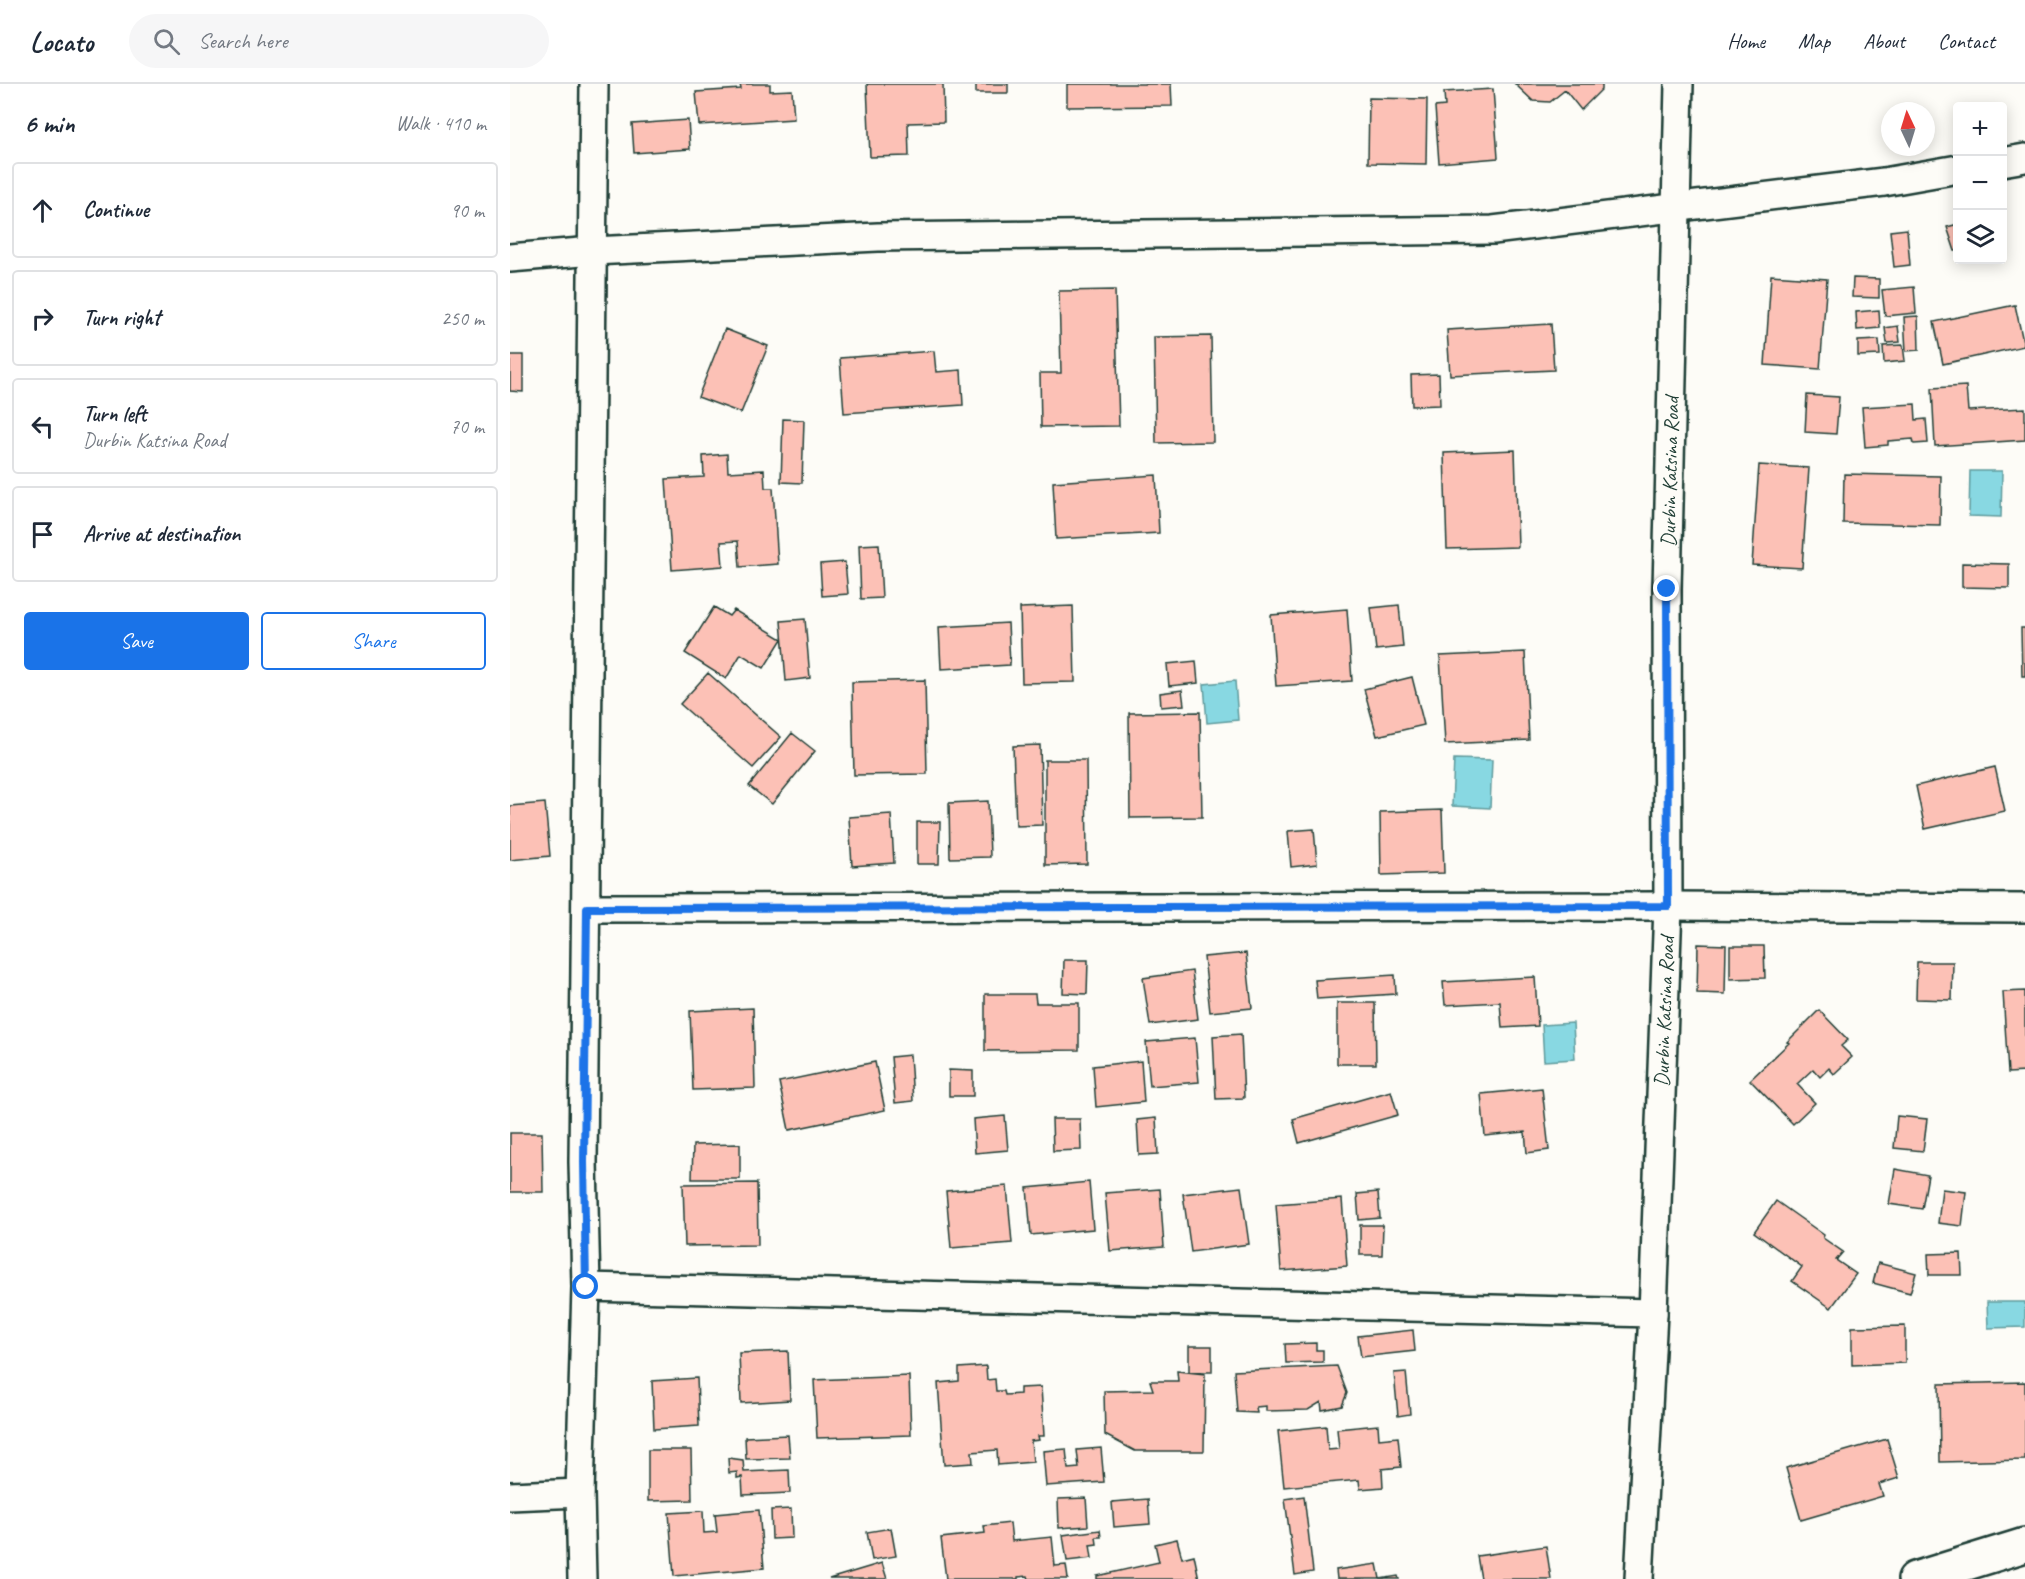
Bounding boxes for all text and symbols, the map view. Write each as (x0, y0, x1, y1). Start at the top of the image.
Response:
search box (129, 14, 549, 68)
text: Locato (30, 24, 93, 59)
icon: search (150, 25, 183, 58)
text: Search here (198, 27, 288, 55)
text: Home (1727, 28, 1765, 54)
text: Map (1798, 28, 1830, 54)
text: About (1863, 28, 1905, 54)
text: Contact (1938, 28, 1995, 54)
north arrow (1881, 102, 1935, 156)
map controls (1953, 102, 2007, 264)
button: + (1953, 102, 2007, 156)
text: 6 min (24, 107, 74, 140)
text: Walk · 410 m (396, 111, 486, 136)
button: − (1953, 156, 2007, 210)
icon: ahead (26, 194, 59, 227)
text: Continue (83, 196, 149, 224)
text: 90 m (450, 198, 484, 223)
button: layers (1953, 210, 2007, 264)
icon: right (26, 302, 59, 335)
text: Turn right (83, 304, 160, 332)
text: 250 m (441, 306, 484, 331)
street label: Durbin Katsina Road (1655, 392, 1685, 547)
text: Turn left (83, 400, 147, 428)
icon: left (26, 410, 59, 443)
text: 70 m (450, 414, 484, 439)
text: Durbin Katsina Road (83, 428, 226, 453)
icon: arrive (26, 518, 59, 551)
text: Arrive at destination (83, 520, 240, 548)
route end (1653, 575, 1679, 601)
button: Save (24, 612, 249, 670)
button: Share (261, 612, 486, 670)
street label: Durbin Katsina Road (1648, 932, 1680, 1087)
route start (572, 1273, 598, 1299)

